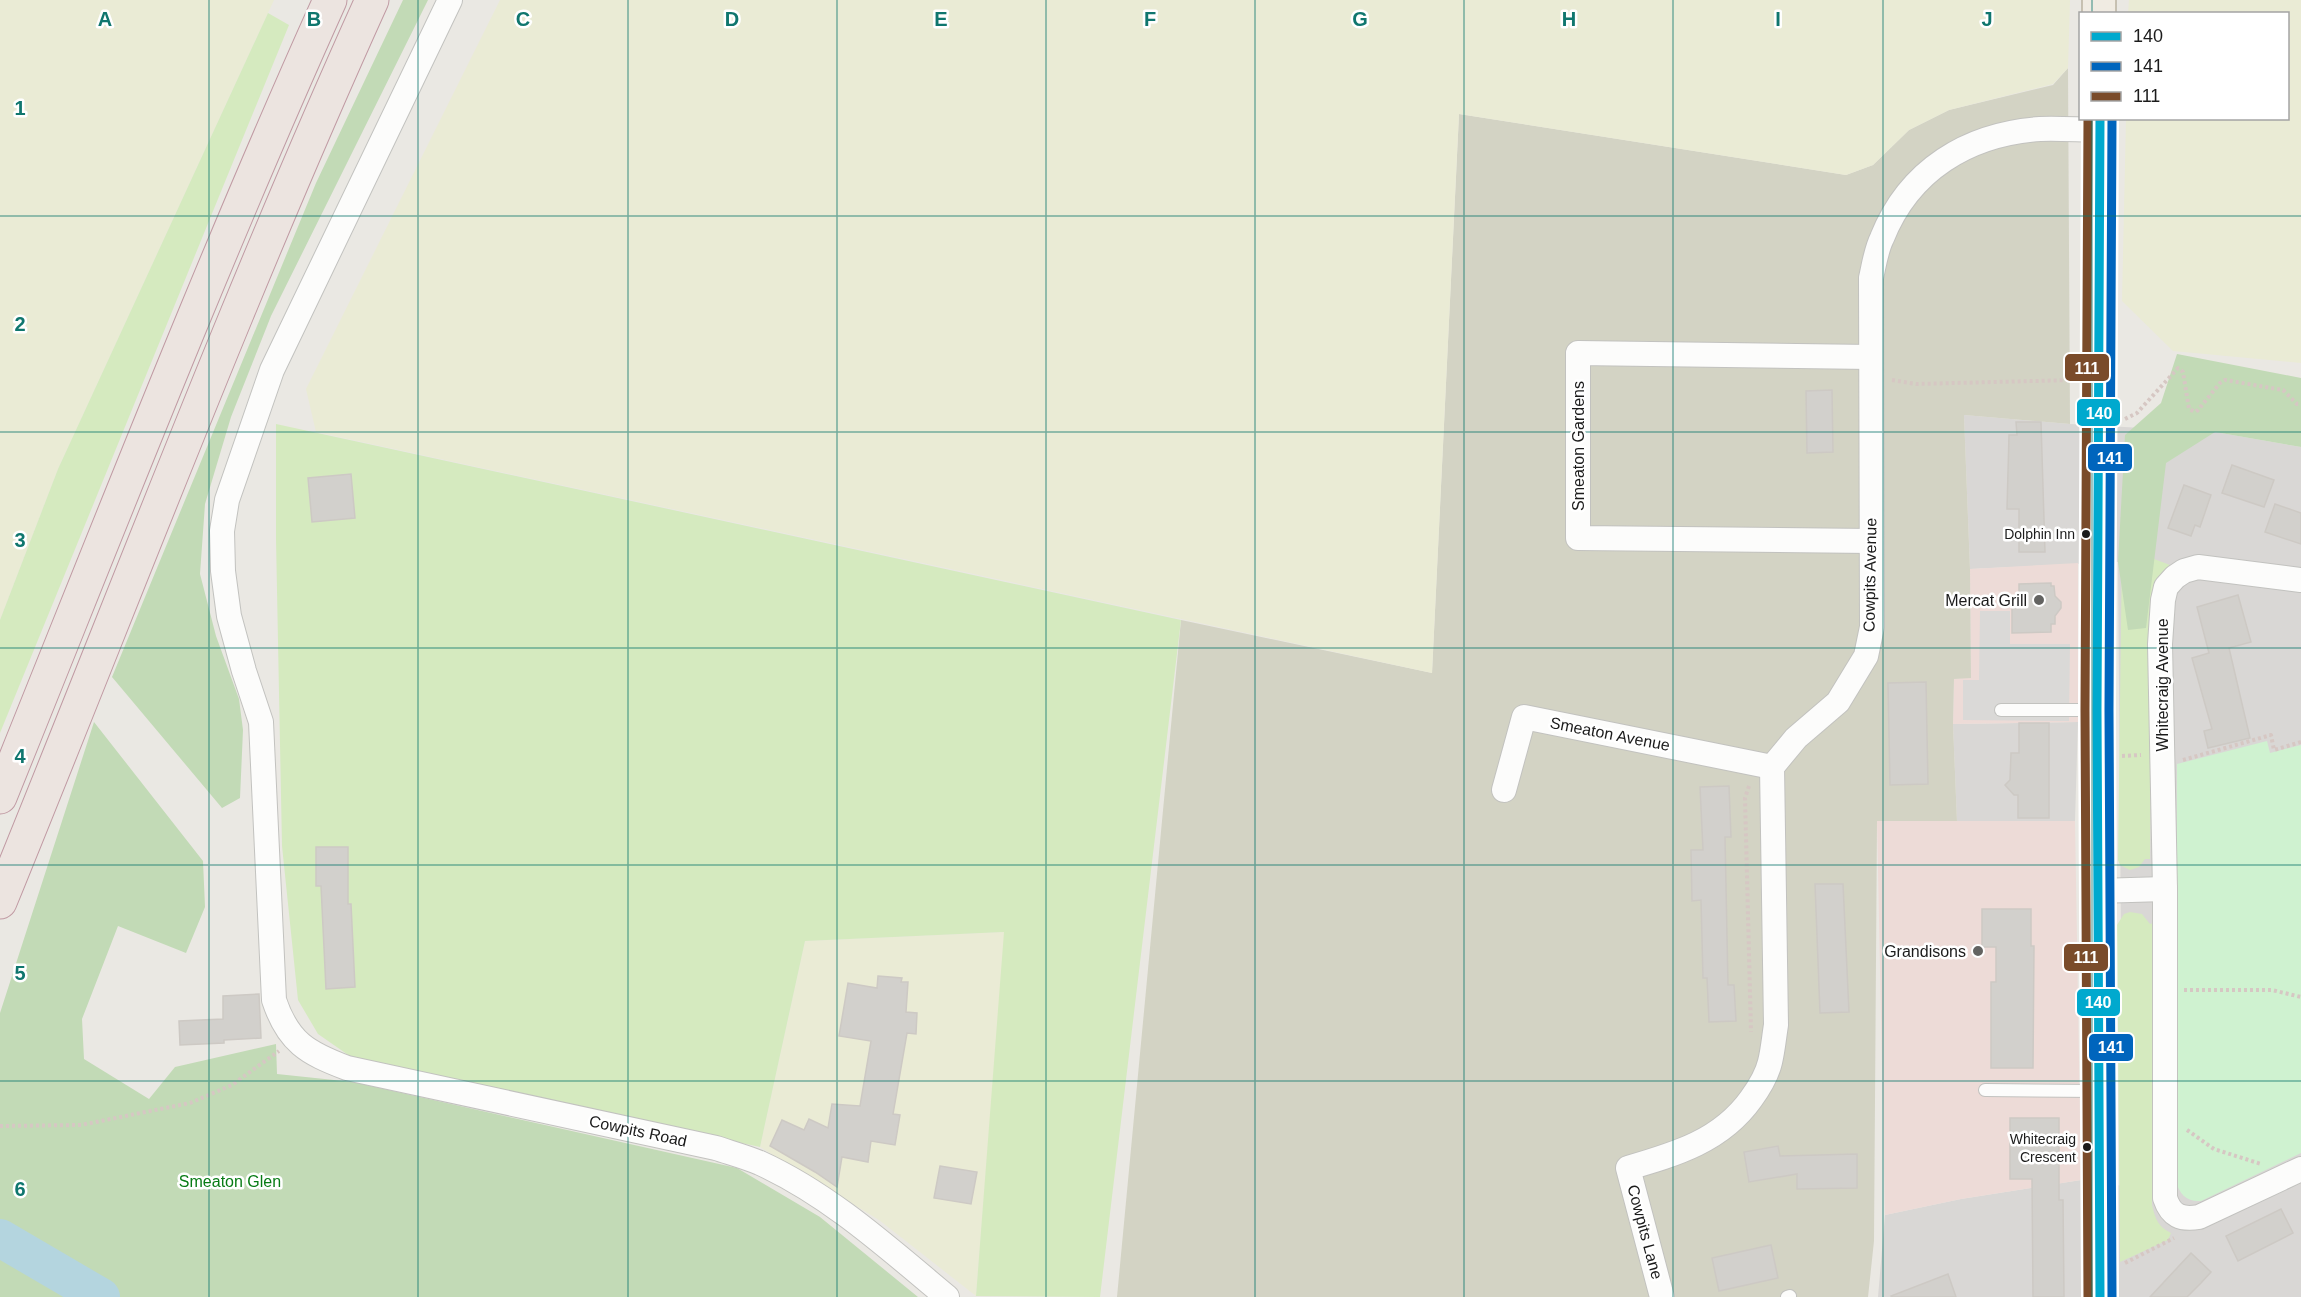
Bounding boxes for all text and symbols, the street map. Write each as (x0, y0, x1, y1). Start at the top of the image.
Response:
text: A (98, 8, 112, 30)
text: B (307, 8, 321, 30)
text: C (516, 8, 530, 30)
text: D (725, 8, 739, 30)
text: E (934, 8, 948, 30)
text: F (1144, 8, 1156, 30)
text: G (1352, 8, 1368, 30)
text: H (1562, 8, 1576, 30)
text: I (1775, 8, 1781, 30)
text: J (1981, 8, 1993, 30)
legend (2079, 12, 2289, 120)
text: 140 (2133, 26, 2163, 46)
text: 141 (2133, 56, 2163, 76)
text: 111 (2133, 86, 2160, 106)
text: 1 (14, 97, 26, 119)
text: 2 (14, 313, 26, 335)
line badge: 111 (2064, 353, 2110, 382)
text: 111 (2075, 360, 2100, 377)
street label: Smeaton Gardens (1570, 381, 1587, 511)
line badge: 140 (2076, 398, 2121, 427)
text: 140 (2086, 405, 2112, 422)
line badge: 141 (2087, 443, 2133, 472)
text: 141 (2097, 450, 2123, 467)
street label: Cowpits Avenue (1861, 518, 1879, 632)
place label: Dolphin Inn (2004, 526, 2075, 542)
marker: Dolphin Inn (2080, 528, 2092, 540)
text: 3 (14, 529, 26, 551)
place label: Mercat Grill (1945, 592, 2027, 609)
marker: Mercat Grill (2032, 593, 2046, 607)
street label: Whitecraig Avenue (2154, 618, 2171, 752)
street label: Smeaton Avenue (1549, 714, 1671, 754)
text: 4 (14, 745, 26, 767)
place label: Grandisons (1884, 943, 1966, 960)
line badge: 111 (2063, 943, 2109, 972)
marker: Grandisons (1971, 944, 1985, 958)
text: 111 (2074, 949, 2099, 966)
text: 5 (14, 962, 26, 984)
line badge: 140 (2076, 988, 2121, 1017)
text: 140 (2085, 994, 2111, 1011)
line badge: 141 (2088, 1033, 2134, 1062)
text: 141 (2098, 1039, 2124, 1056)
street label: Cowpits Road (588, 1112, 688, 1150)
place label: Whitecraig Crescent (2010, 1131, 2076, 1165)
marker: Whitecraig Crescent (2081, 1141, 2093, 1153)
park label: Smeaton Glen (179, 1173, 281, 1190)
text: 6 (14, 1178, 26, 1200)
street label: Cowpits Lane (1624, 1183, 1666, 1281)

